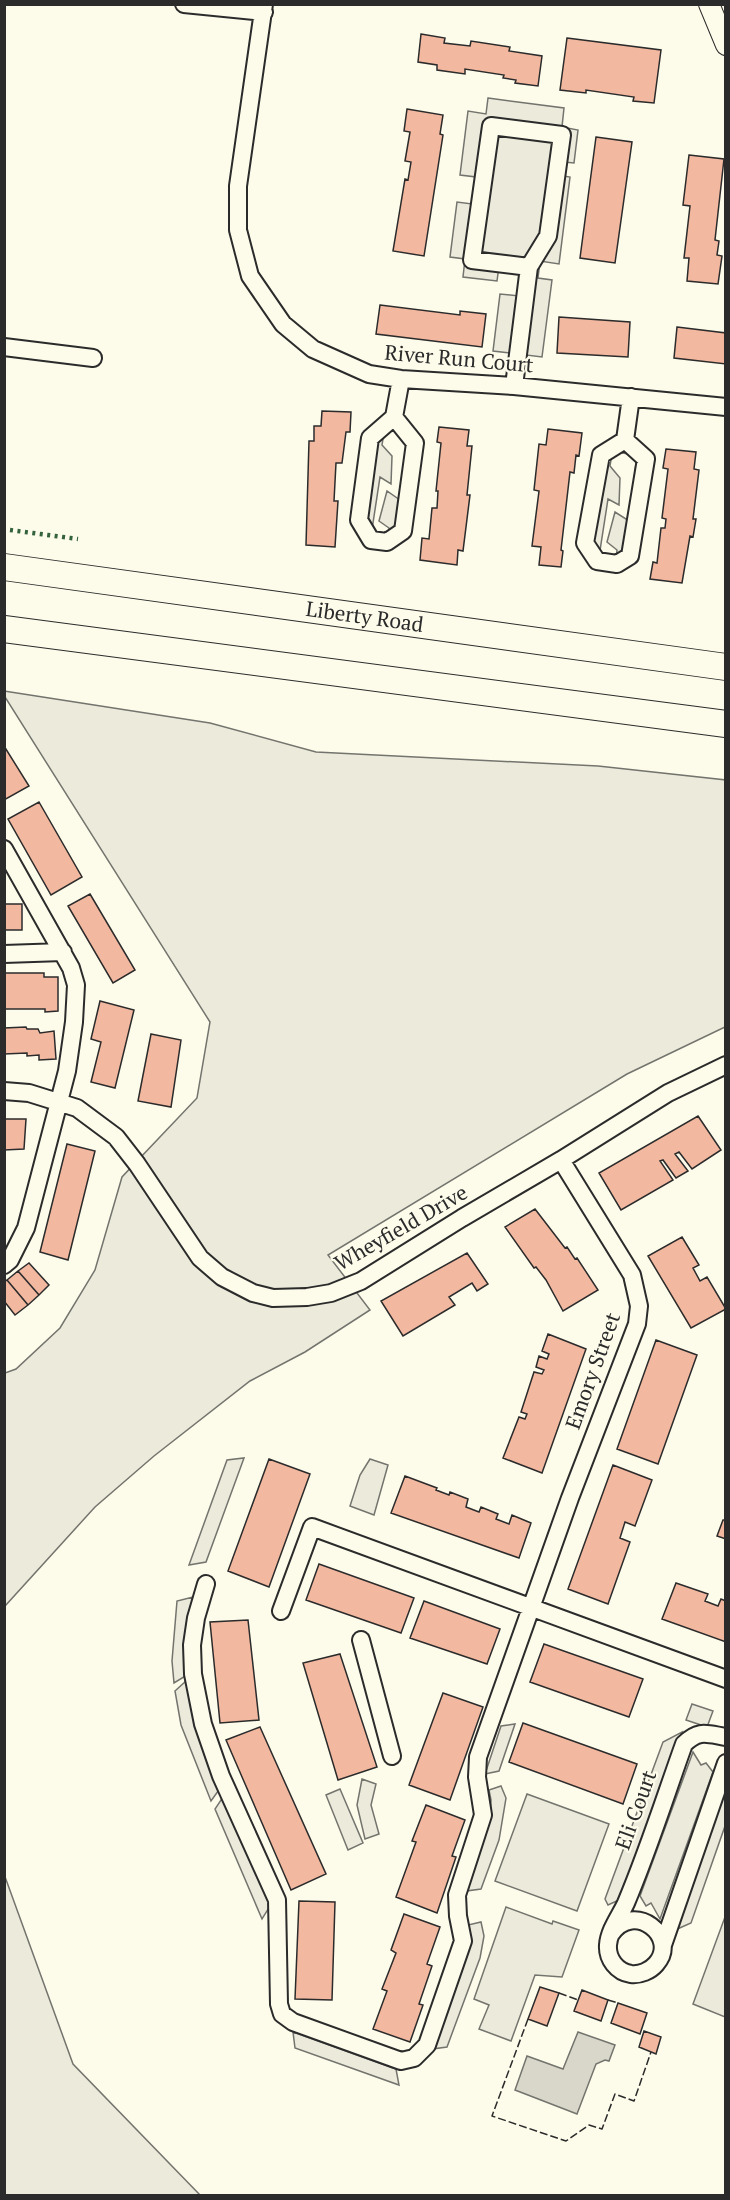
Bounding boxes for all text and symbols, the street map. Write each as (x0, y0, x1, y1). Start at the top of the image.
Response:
street label: River Run Court (384, 338, 535, 378)
street label: Liberty Road (304, 594, 426, 638)
street label: Wheyfield Drive (329, 1178, 472, 1277)
street label: Emory Street (558, 1308, 626, 1433)
street label: Eli Court (608, 1766, 662, 1853)

